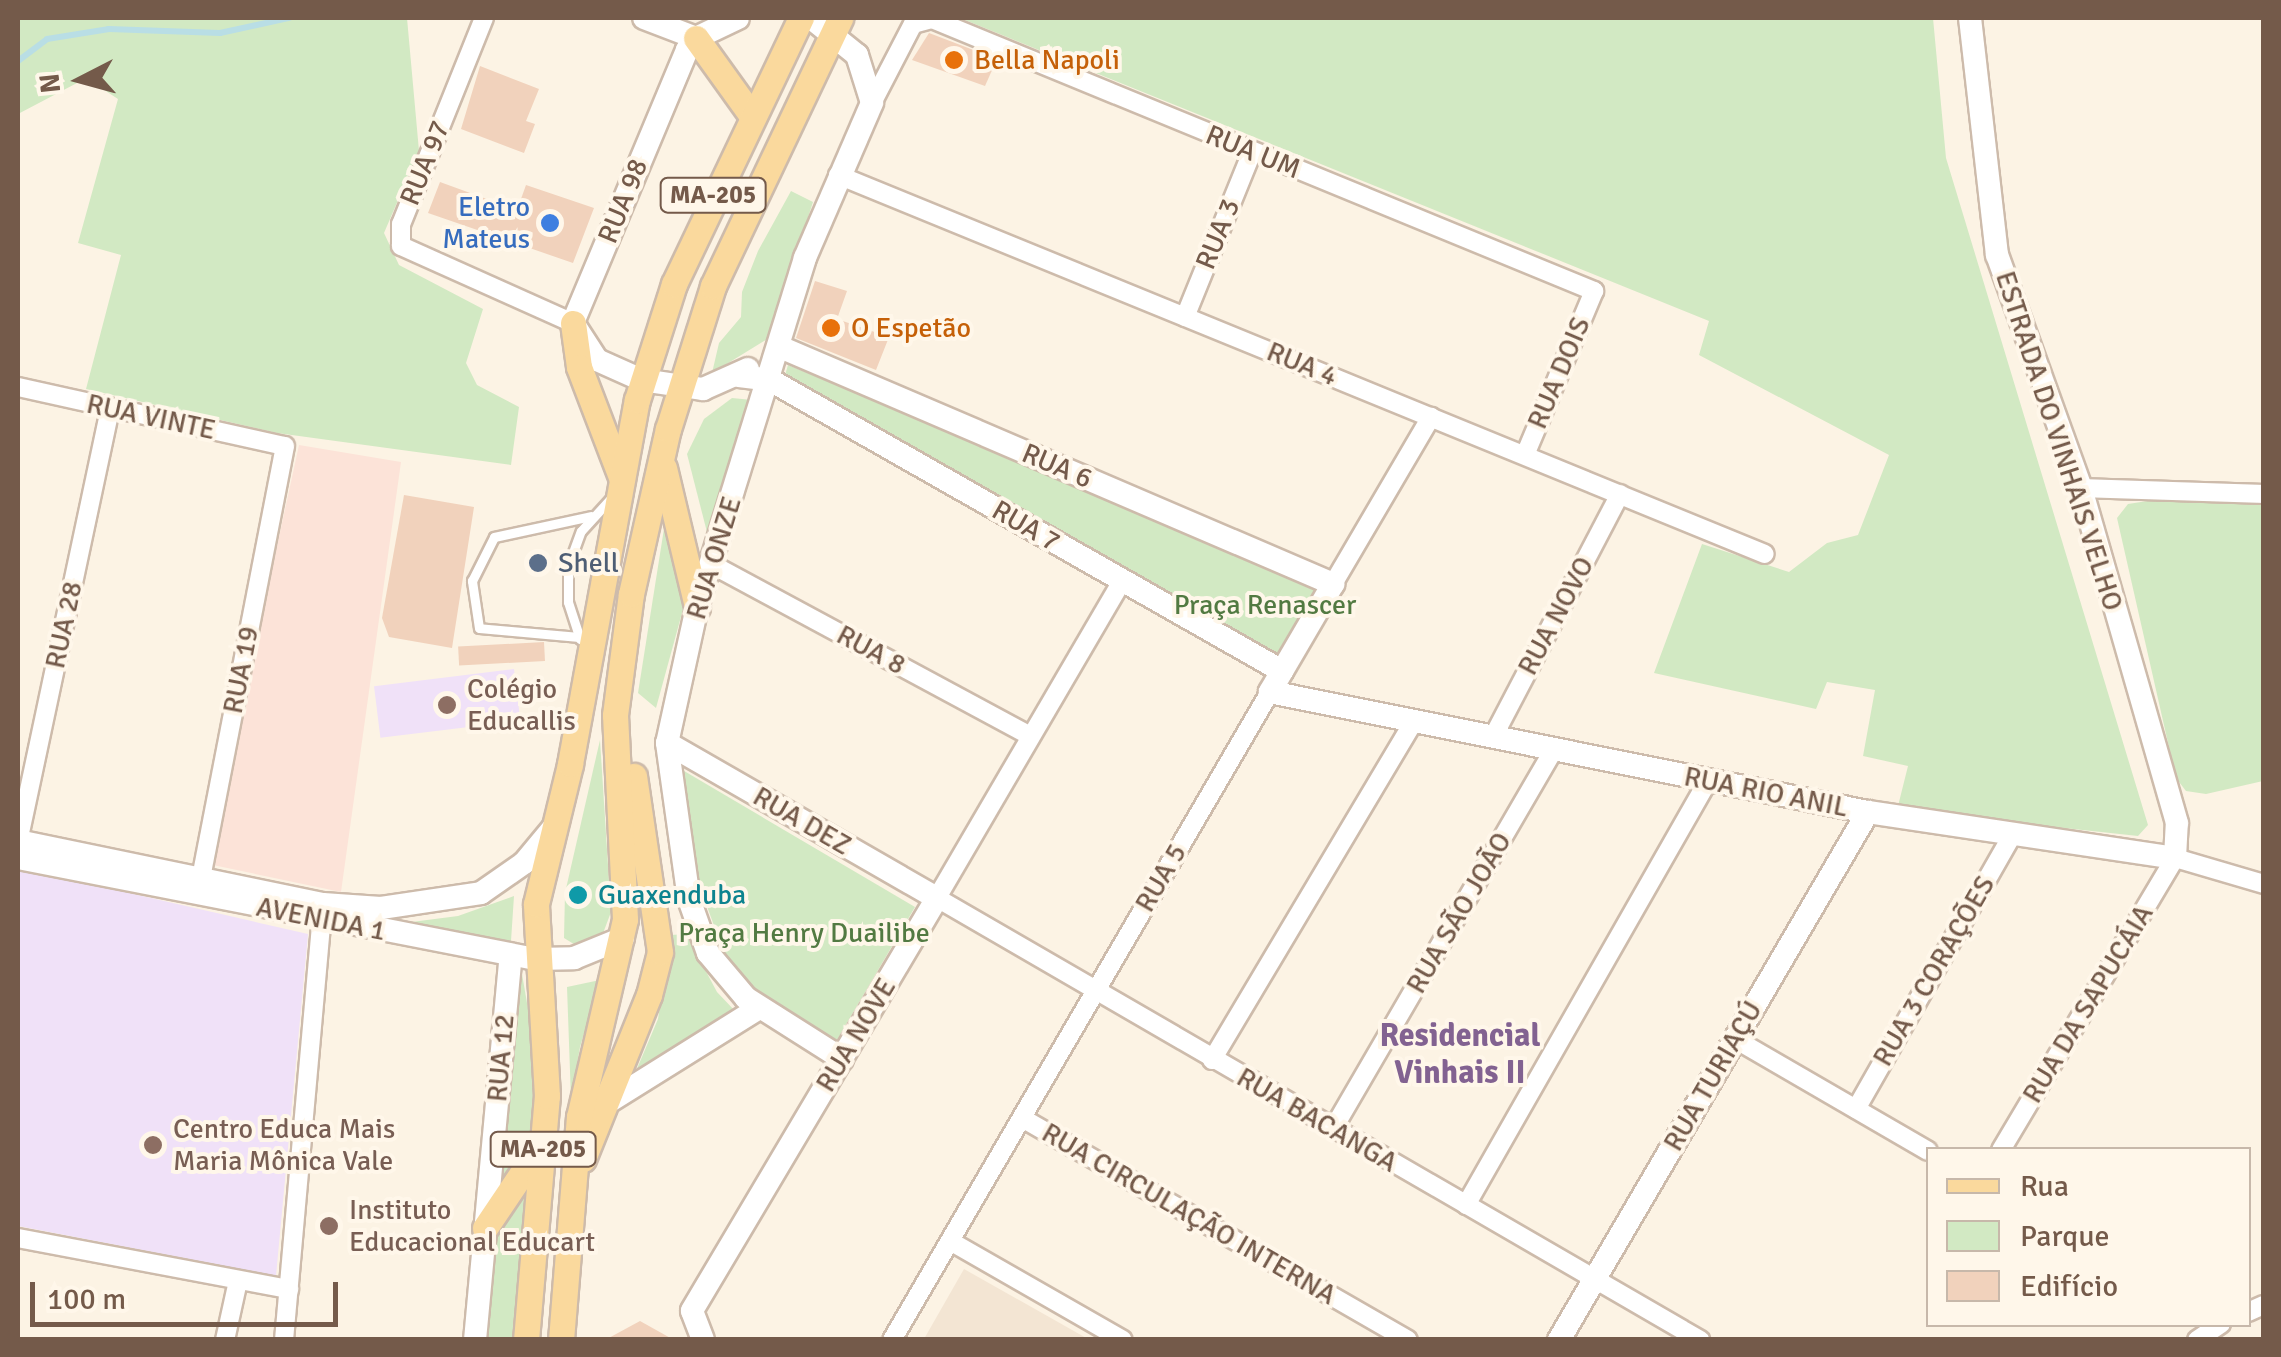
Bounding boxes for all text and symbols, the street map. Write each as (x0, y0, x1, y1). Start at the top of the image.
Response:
north arrow (30, 30, 130, 130)
place label: Bella Napoli (974, 43, 1120, 77)
marker: Bella Napoli (943, 49, 965, 71)
text: N (32, 72, 68, 95)
street label: RUA 97 (393, 116, 457, 210)
street label: RUA UM (1201, 118, 1305, 186)
street label: RUA 98 (591, 154, 655, 248)
road number: MA-205 (658, 175, 768, 215)
place label: Eletro Mateus (442, 190, 530, 256)
street label: RUA 3 (1189, 194, 1247, 274)
marker: Eletro Mateus (539, 212, 561, 234)
street label: ESTRADA DO VINHAIS VELHO (1988, 267, 2130, 615)
place label: O Espetão (851, 311, 971, 345)
street label: RUA DOIS (1520, 312, 1598, 434)
marker: O Espetão (820, 317, 842, 339)
street label: RUA 4 (1262, 335, 1342, 393)
street label: RUA VINTE (84, 387, 218, 447)
street label: RUA 6 (1017, 436, 1097, 496)
street label: RUA ONZE (679, 492, 749, 624)
street label: RUA 7 (986, 493, 1066, 559)
place label: Shell (558, 546, 619, 580)
street label: RUA NOVO (1511, 551, 1601, 681)
marker: Shell (527, 552, 549, 574)
street label: RUA 28 (38, 578, 90, 672)
park label: Praça Renascer (1174, 588, 1356, 622)
street label: RUA 8 (831, 618, 911, 682)
street label: RUA 19 (216, 624, 266, 716)
place label: Colégio Educallis (467, 672, 576, 738)
marker: Colégio Educallis (436, 694, 458, 716)
street label: RUA RIO ANIL (1681, 760, 1851, 824)
street label: RUA DEZ (747, 780, 857, 862)
street label: RUA SÃO JOÃO (1399, 826, 1519, 1000)
street label: RUA 5 (1128, 838, 1194, 918)
street label: RUA 3 CORAÇÕES (1866, 870, 2002, 1072)
place label: Guaxenduba (598, 878, 746, 912)
marker: Guaxenduba (567, 884, 589, 906)
street label: AVENIDA 1 (253, 890, 389, 948)
street label: RUA DA SAPUCÁIA (2016, 899, 2160, 1109)
park label: Praça Henry Duailibe (678, 916, 930, 950)
street label: RUA NOVE (809, 972, 903, 1098)
street label: RUA TURIAÇÚ (1656, 995, 1770, 1157)
street label: RUA 12 (480, 1013, 522, 1103)
district label: Residencial Vinhais II (1379, 1018, 1541, 1093)
street label: RUA BACANGA (1231, 1061, 1403, 1179)
place label: Centro Educa Mais Maria Mônica Vale (173, 1112, 395, 1178)
street label: RUA CIRCULAÇÃO INTERNA (1036, 1116, 1342, 1312)
road number: MA-205 (488, 1129, 598, 1169)
marker: Centro Educa Mais Maria Mônica Vale (142, 1134, 164, 1156)
legend (1926, 1147, 2251, 1327)
text: Rua (2020, 1168, 2069, 1205)
place label: Instituto Educacional Educart (349, 1193, 595, 1259)
marker: Instituto Educacional Educart (318, 1215, 340, 1237)
text: Parque (2020, 1218, 2110, 1255)
scale bar (35, 1262, 342, 1324)
text: Edifício (2020, 1268, 2118, 1305)
text: 100 m (47, 1281, 126, 1318)

